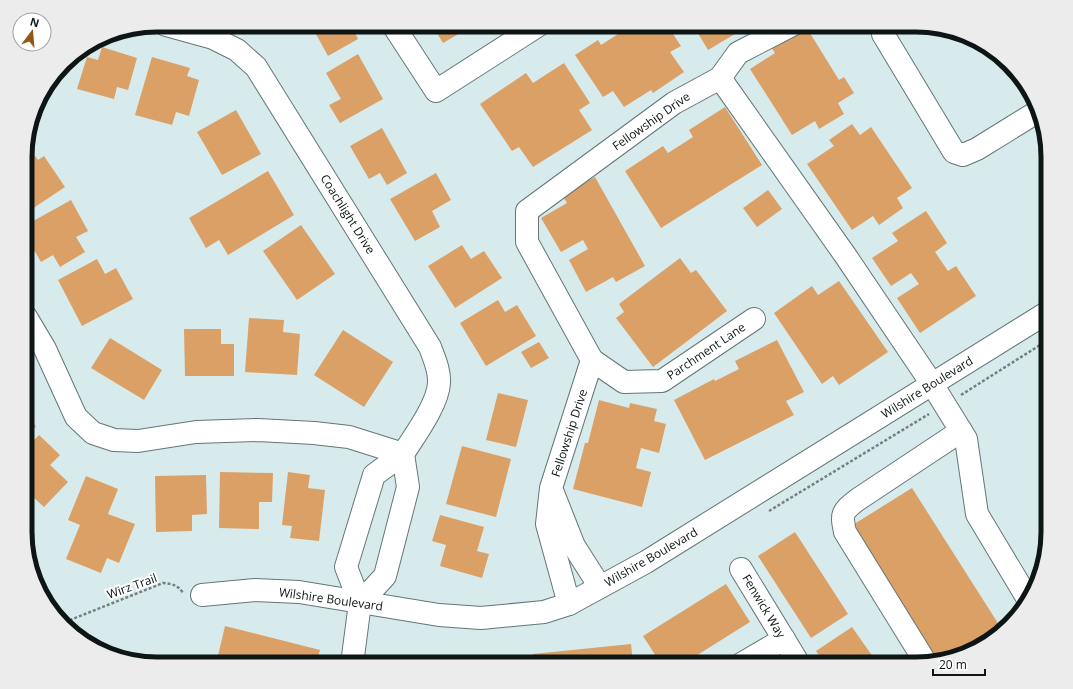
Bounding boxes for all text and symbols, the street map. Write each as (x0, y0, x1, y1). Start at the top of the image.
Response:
north arrow (12, 12, 52, 52)
text: N (29, 13, 41, 30)
street label: Fellowship Drive (609, 88, 694, 154)
street label: Coachlight Drive (317, 171, 380, 257)
street label: Parchment Lane (663, 318, 749, 384)
street label: Wilshire Boulevard (878, 352, 976, 422)
street label: Fellowship Drive (547, 387, 591, 479)
street label: Wilshire Boulevard (601, 523, 701, 591)
street label: Wirz Trail (105, 569, 159, 603)
street label: Fenwick Way (738, 571, 790, 642)
street label: Wilshire Boulevard (278, 583, 384, 615)
scale bar (933, 651, 985, 677)
text: 20 m (939, 656, 967, 673)

